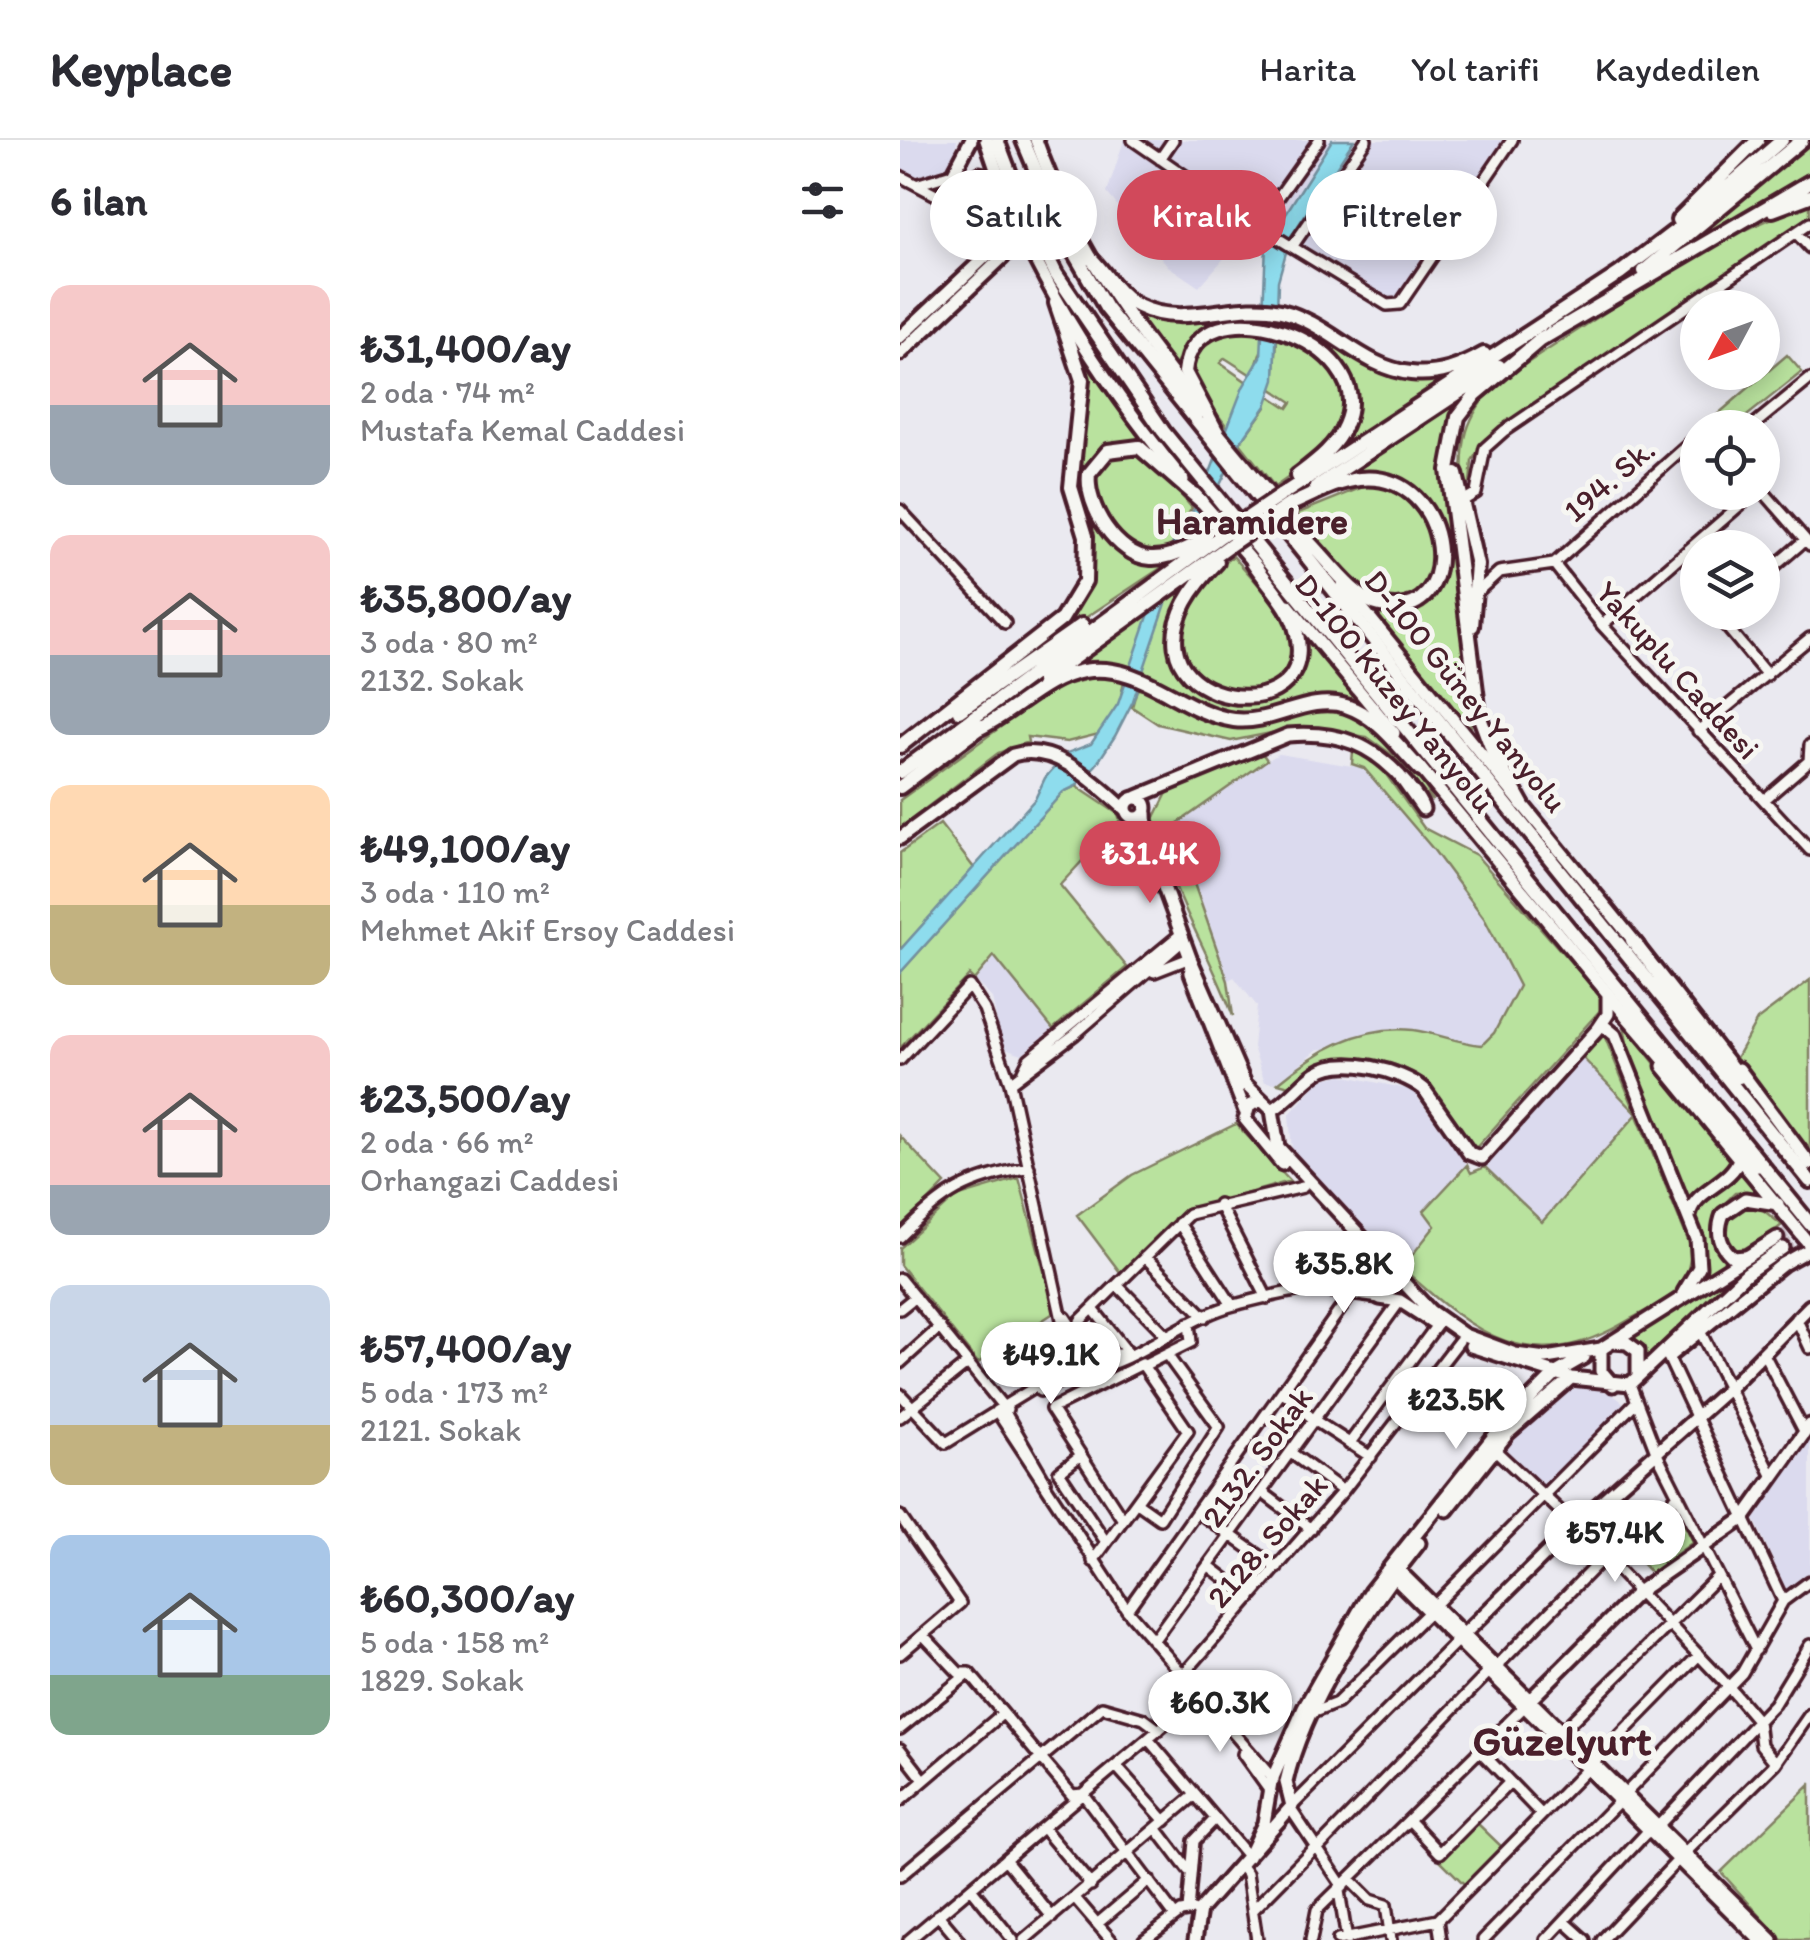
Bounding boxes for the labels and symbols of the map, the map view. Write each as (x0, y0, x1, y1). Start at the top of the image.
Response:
north arrow (1680, 290, 1780, 390)
street label: 194. Sk. (1556, 430, 1662, 530)
district label: Haramidere (1156, 498, 1348, 544)
street label: D-100 Güney Yanyolu (1357, 562, 1575, 820)
street label: D-100 Kuzey Yanyolu (1287, 566, 1503, 820)
street label: Yakuplu Caddesi (1588, 573, 1768, 767)
pin: ₺31.4K (1069, 821, 1231, 906)
pin: ₺35.8K (1263, 1231, 1425, 1316)
pin: ₺49.1K (970, 1322, 1132, 1407)
pin: ₺23.5K (1375, 1367, 1537, 1452)
street label: 2132. Sokak (1193, 1379, 1321, 1535)
street label: 2128. Sokak (1199, 1467, 1335, 1615)
pin: ₺57.4K (1534, 1500, 1696, 1585)
pin: ₺60.3K (1139, 1670, 1301, 1755)
district label: Güzelyurt (1473, 1715, 1652, 1766)

